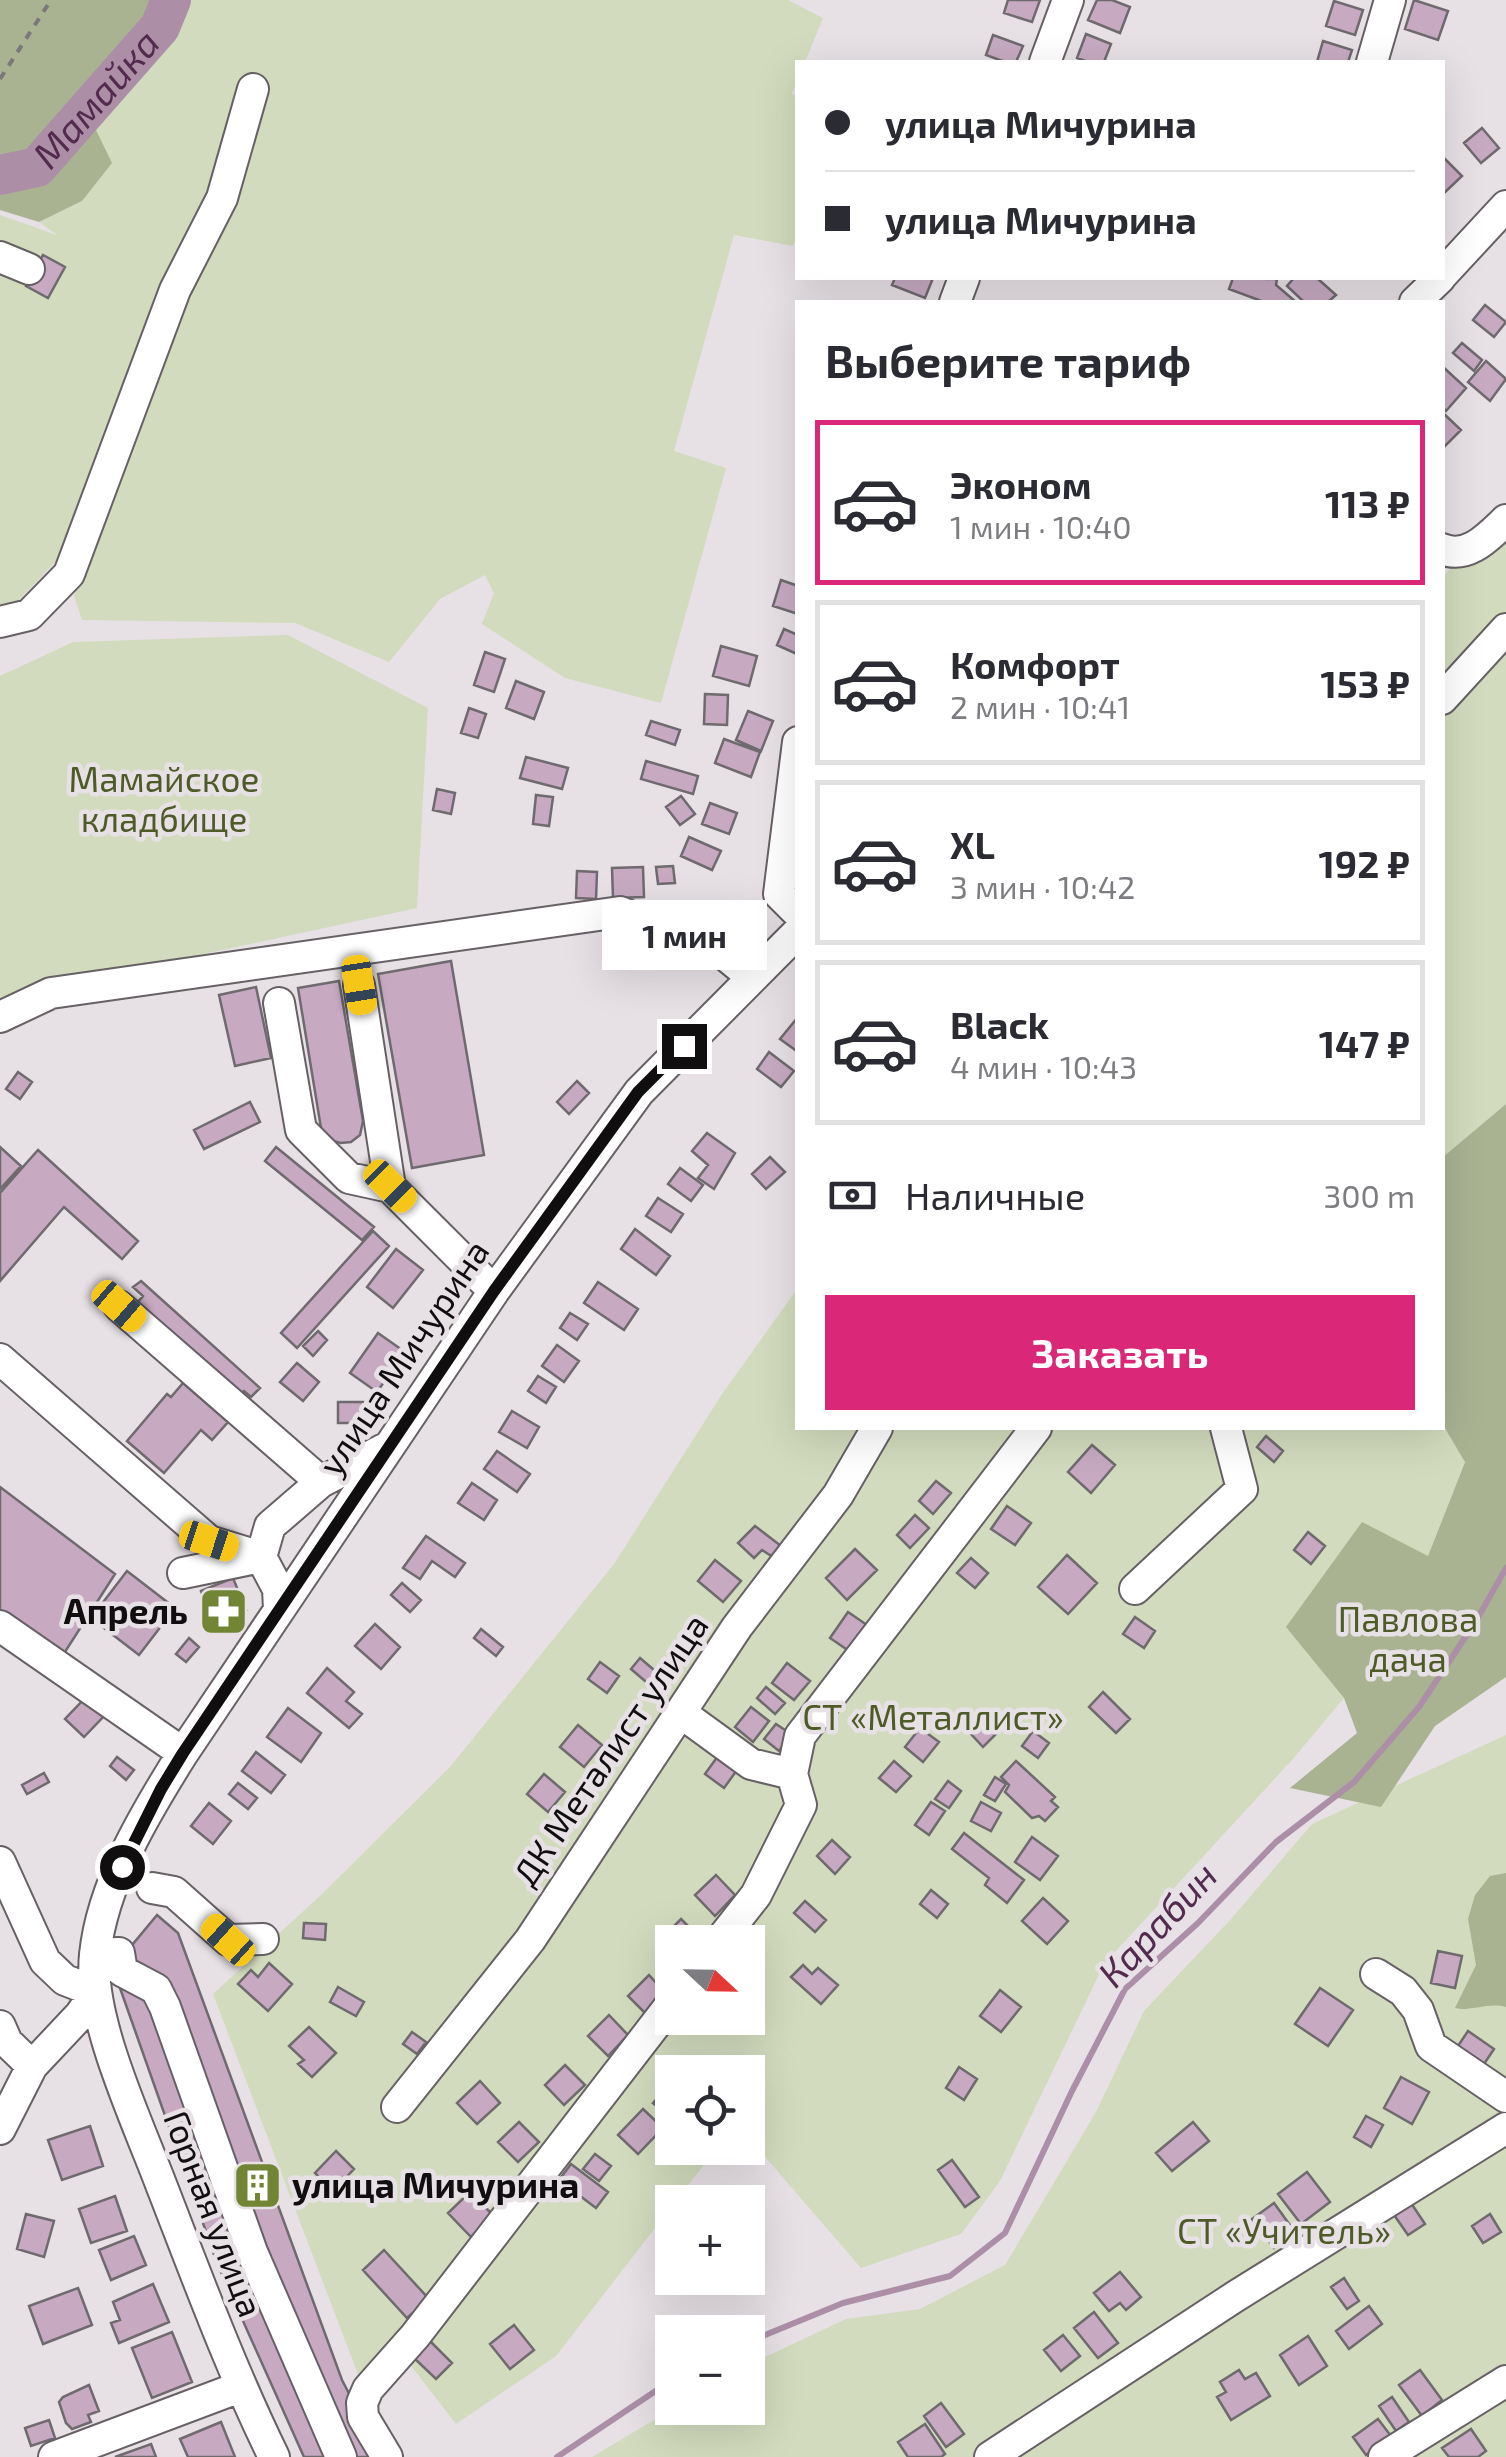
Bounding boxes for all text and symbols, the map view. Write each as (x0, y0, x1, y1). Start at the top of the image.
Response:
water label: Мамайка (22, 19, 168, 177)
text: улица Мичурина (885, 100, 1197, 146)
text: улица Мичурина (885, 196, 1197, 242)
text: Выберите тариф (825, 333, 1191, 387)
icon: car (830, 458, 920, 548)
text: Эконом (950, 461, 1092, 507)
text: 113 ₽ (1325, 480, 1410, 526)
text: 1 мин · 10:40 (950, 507, 1132, 545)
icon: car (830, 638, 920, 728)
text: Комфорт (950, 641, 1120, 687)
text: 153 ₽ (1320, 660, 1410, 706)
text: 2 мин · 10:41 (950, 687, 1130, 725)
park label: Мамайское кладбище (69, 757, 259, 839)
icon: car (830, 818, 920, 908)
text: XL (950, 821, 995, 867)
text: 192 ₽ (1318, 840, 1410, 886)
text: 3 мин · 10:42 (950, 867, 1135, 905)
callout: 1 мин (602, 901, 766, 971)
text: 1 мин (642, 916, 727, 954)
car (339, 953, 379, 1017)
icon: car (830, 998, 920, 1088)
text: Black (950, 1001, 1049, 1047)
text: 147 ₽ (1319, 1020, 1410, 1066)
route end (662, 1024, 707, 1069)
text: 4 мин · 10:43 (950, 1047, 1137, 1085)
car (358, 1154, 422, 1218)
icon: cash (825, 1168, 880, 1223)
text: Наличные (905, 1172, 1085, 1218)
text: 300 m (1323, 1176, 1415, 1214)
street label: улица Мичурина (308, 1231, 497, 1483)
car (87, 1275, 151, 1337)
button: Заказать (825, 1295, 1415, 1410)
car (176, 1517, 242, 1565)
pharmacy icon: Апрель (197, 1586, 249, 1638)
place label: Апрель (64, 1589, 188, 1631)
park label: Павлова дача (1338, 1597, 1478, 1679)
street label: ДК Металист улица (503, 1605, 717, 1893)
park label: СТ «Металлист» (802, 1695, 1064, 1737)
route start (100, 1845, 145, 1890)
water label: Карабин (1087, 1852, 1226, 1995)
car (196, 1909, 260, 1971)
north arrow (655, 1925, 765, 2035)
map controls (655, 1925, 765, 2425)
button: locate (655, 2055, 765, 2165)
street label: Горная улица (155, 2104, 273, 2323)
building icon: улица Мичурина (231, 2160, 283, 2212)
place label: улица Мичурина (292, 2163, 579, 2206)
button: + (655, 2185, 765, 2295)
park label: СТ «Учитель» (1177, 2209, 1391, 2251)
button: − (655, 2315, 765, 2425)

